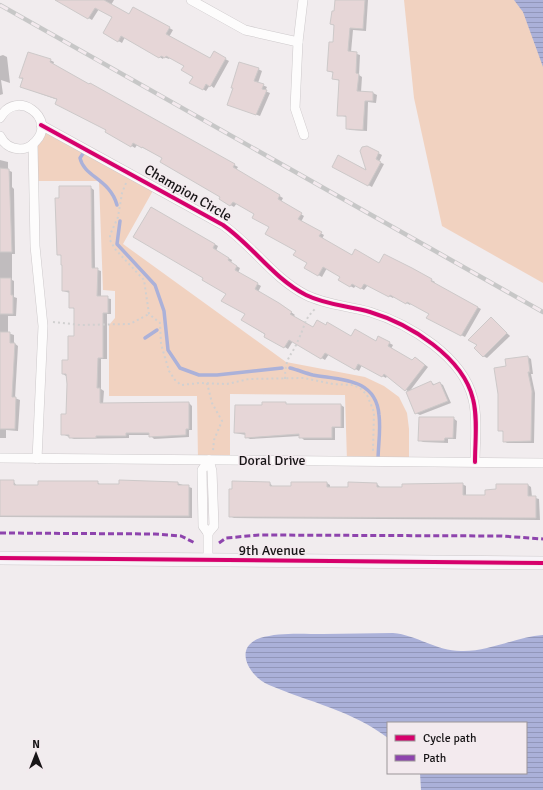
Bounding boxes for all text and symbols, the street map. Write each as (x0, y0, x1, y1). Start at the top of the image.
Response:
street label: Champion Circle (141, 161, 235, 225)
street label: Doral Drive (238, 452, 306, 469)
street label: 9th Avenue (239, 542, 305, 559)
legend (387, 722, 527, 774)
text: Cycle path (423, 731, 476, 746)
north arrow (16, 734, 56, 774)
text: N (32, 738, 40, 751)
text: Path (423, 751, 446, 766)

